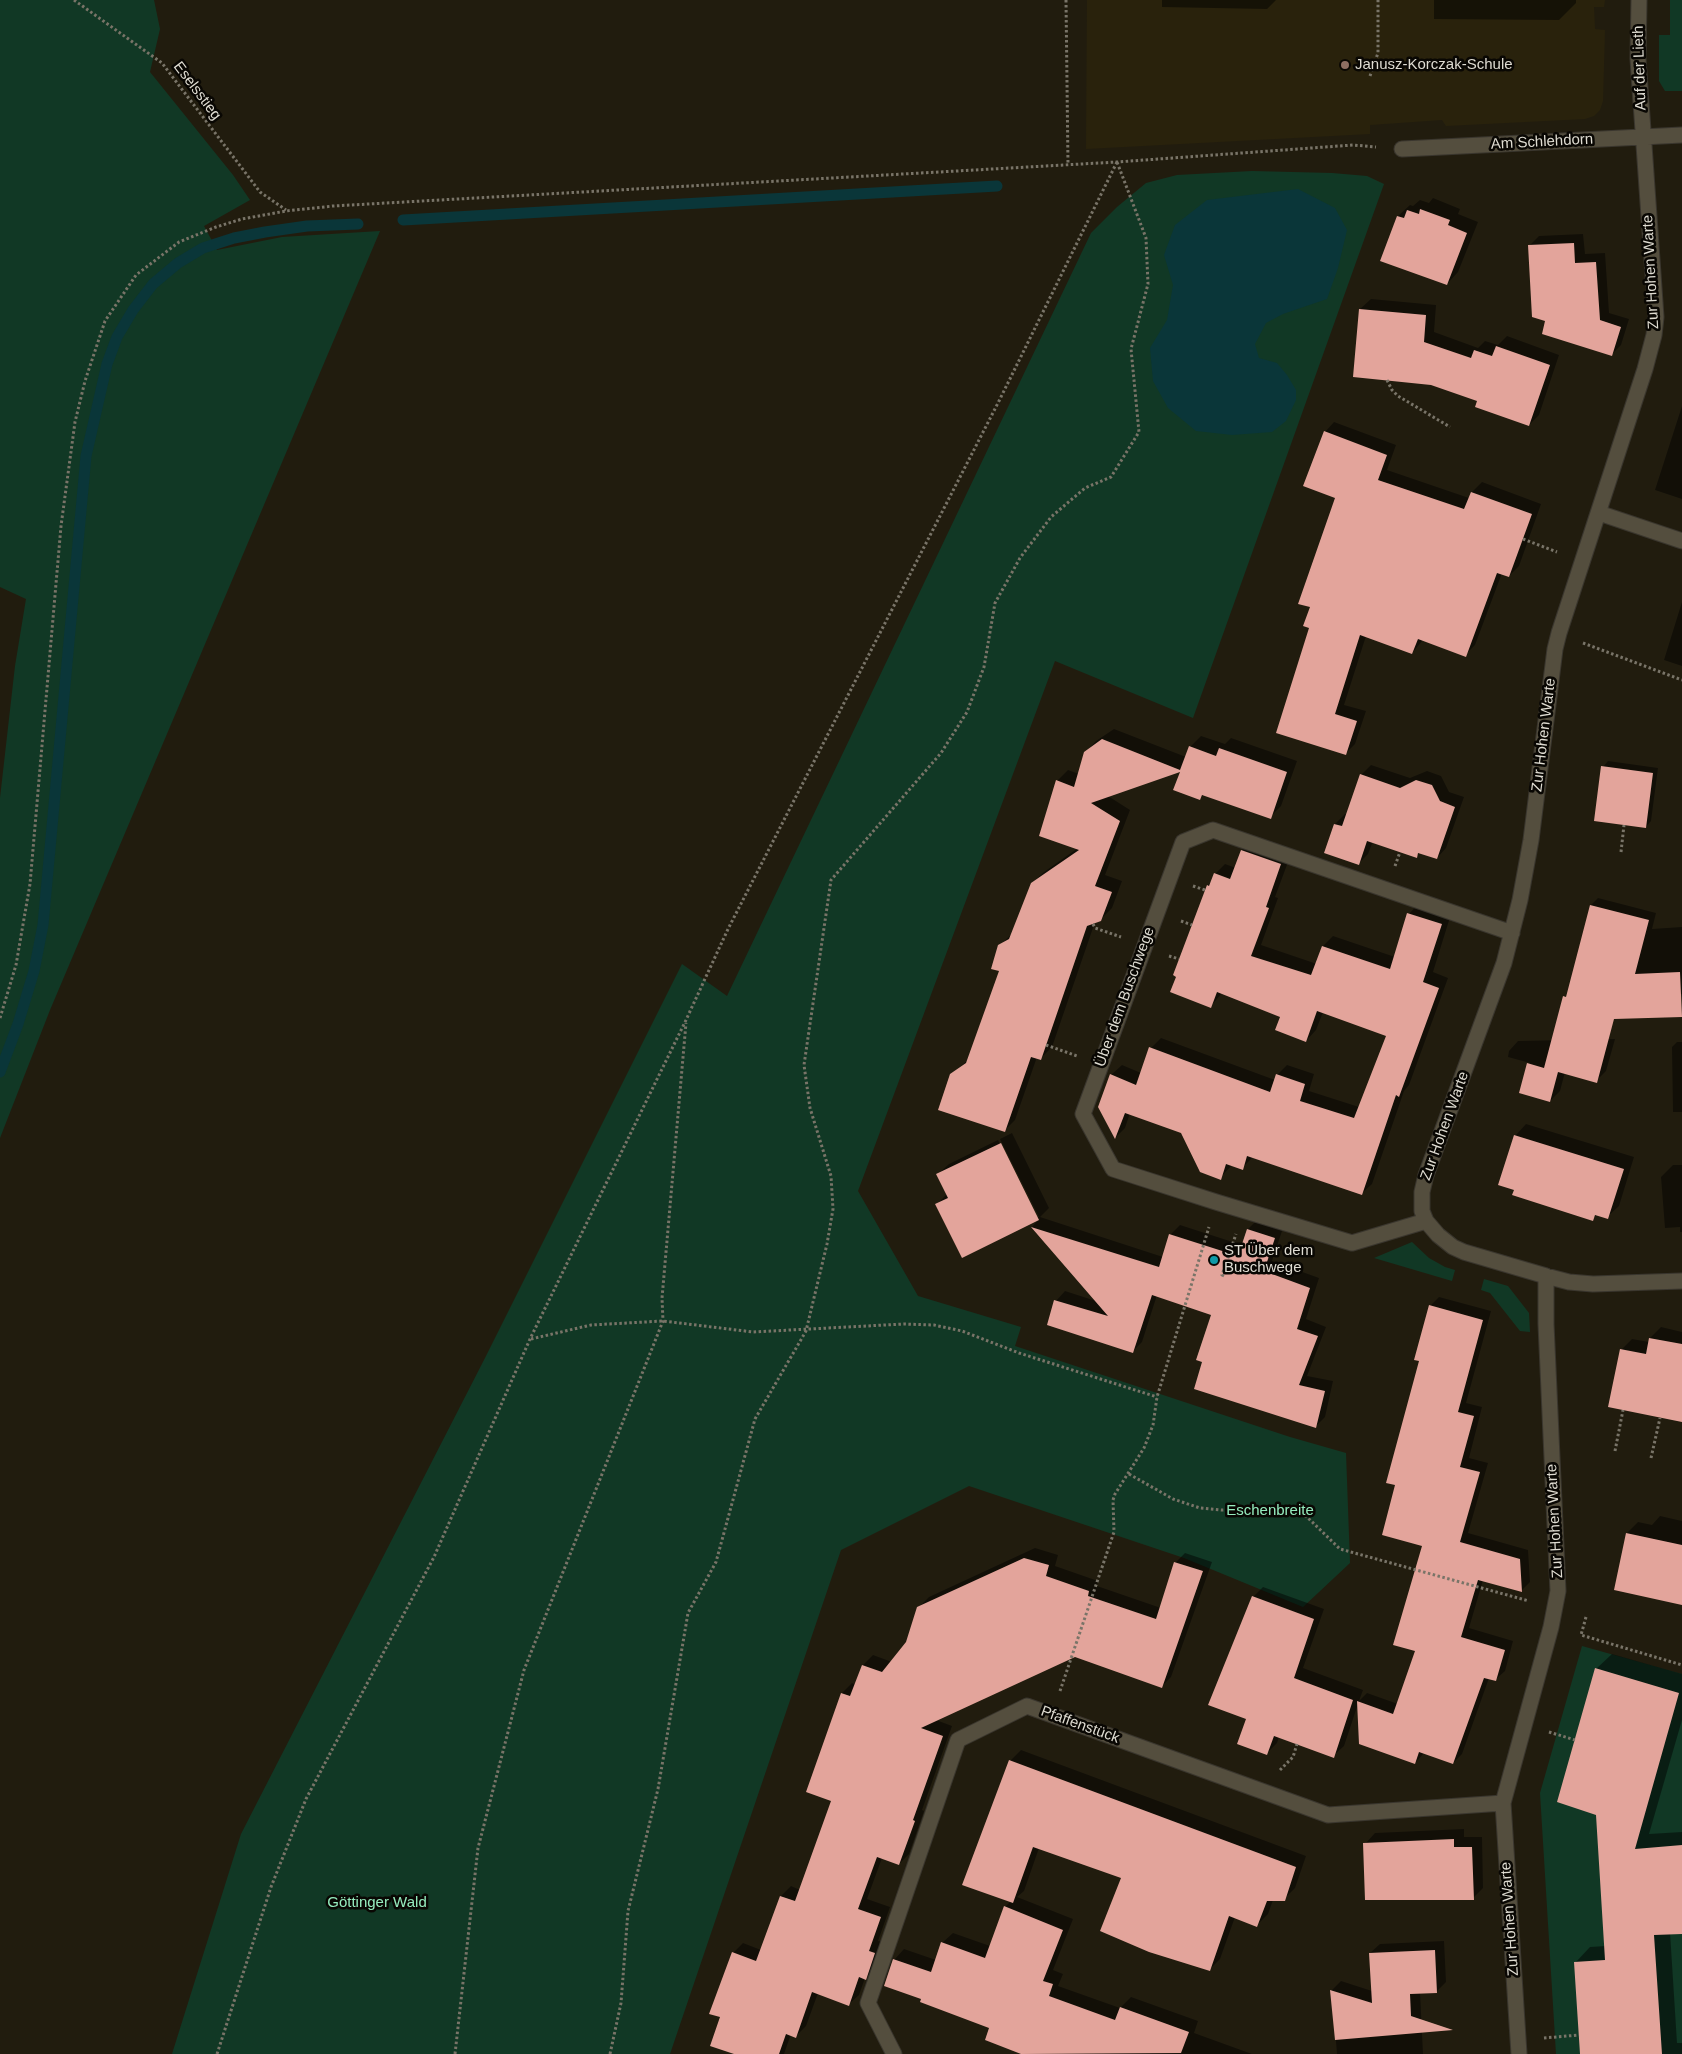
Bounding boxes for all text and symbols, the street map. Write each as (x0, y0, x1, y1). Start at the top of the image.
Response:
street label: Auf der Lieth (1630, 25, 1650, 111)
place label: Janusz-Korczak-Schule (1355, 56, 1513, 74)
street label: Eselsstieg (169, 58, 225, 124)
marker: Janusz-Korczak-Schule (1339, 59, 1351, 71)
street label: Am Schlehdorn (1490, 130, 1594, 154)
street label: Zur Hohen Warte (1639, 214, 1663, 330)
street label: Zur Hohen Warte (1528, 677, 1560, 793)
street label: Über dem Buschwege (1091, 925, 1159, 1069)
street label: Zur Hohen Warte (1417, 1069, 1473, 1183)
place label: ST Über dem Buschwege (1224, 1242, 1313, 1277)
marker: ST Über dem Buschwege (1208, 1254, 1220, 1266)
street label: Zur Hohen Warte (1543, 1463, 1567, 1579)
park label: Eschenbreite (1226, 1502, 1314, 1520)
street label: Pfaffenstück (1038, 1702, 1122, 1748)
street label: Zur Hohen Warte (1497, 1861, 1523, 1977)
park label: Göttinger Wald (327, 1894, 427, 1912)

